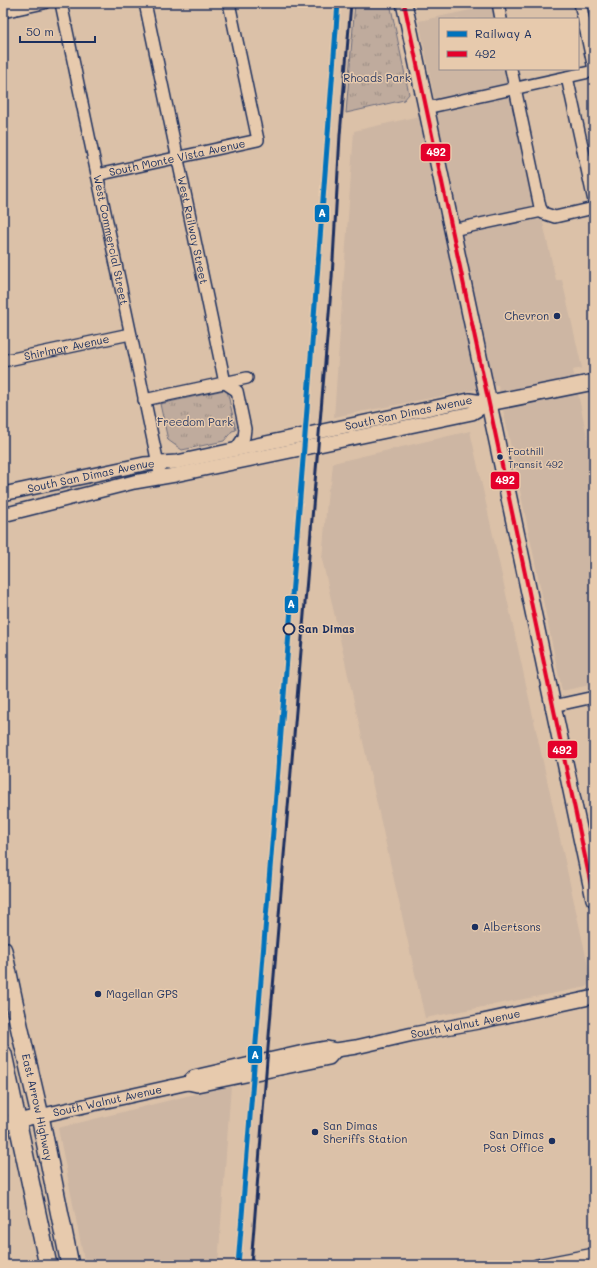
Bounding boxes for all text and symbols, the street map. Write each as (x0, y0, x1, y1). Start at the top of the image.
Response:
scale bar (20, 18, 95, 44)
legend (439, 18, 579, 70)
text: 50 m (26, 23, 54, 39)
text: Railway A (475, 25, 532, 41)
text: 492 (475, 45, 496, 61)
park label: Rhoads Park (343, 70, 411, 85)
street label: South Monte Vista Avenue (107, 135, 247, 179)
line badge: 492 (420, 143, 451, 162)
text: 492 (426, 144, 446, 159)
street label: West Commercial Street (90, 173, 132, 306)
street label: West Railway Street (175, 175, 212, 285)
line badge: A (314, 204, 330, 223)
text: A (318, 205, 326, 220)
place label: Chevron (504, 308, 549, 323)
marker: Chevron (552, 311, 562, 321)
street label: Shirlmar Avenue (22, 331, 111, 363)
street label: South San Dimas Avenue (344, 391, 474, 433)
park label: Freedom Park (157, 414, 233, 429)
place label: Foothill Transit 492 (508, 444, 563, 471)
marker: Foothill Transit 492 (495, 452, 505, 462)
street label: South San Dimas Avenue (26, 455, 155, 496)
line badge: 492 (490, 471, 520, 490)
text: 492 (495, 472, 515, 487)
line badge: A (284, 595, 299, 614)
text: A (287, 596, 295, 611)
place label: San Dimas (298, 621, 355, 636)
marker: San Dimas (282, 622, 296, 636)
line badge: 492 (547, 740, 578, 759)
text: 492 (552, 742, 572, 757)
place label: Albertsons (483, 919, 541, 934)
marker: Albertsons (470, 922, 480, 932)
place label: Magellan GPS (106, 986, 178, 1001)
marker: Magellan GPS (93, 989, 103, 999)
street label: South Walnut Avenue (409, 1005, 522, 1041)
line badge: A (247, 1045, 263, 1064)
text: A (251, 1047, 259, 1062)
street label: East Arrow Highway (19, 1052, 57, 1162)
street label: South Walnut Avenue (51, 1081, 163, 1120)
place label: San Dimas Sheriffs Station (323, 1118, 407, 1146)
marker: San Dimas Sheriffs Station (310, 1127, 320, 1137)
place label: San Dimas Post Office (483, 1127, 544, 1155)
marker: San Dimas Post Office (547, 1136, 557, 1146)

